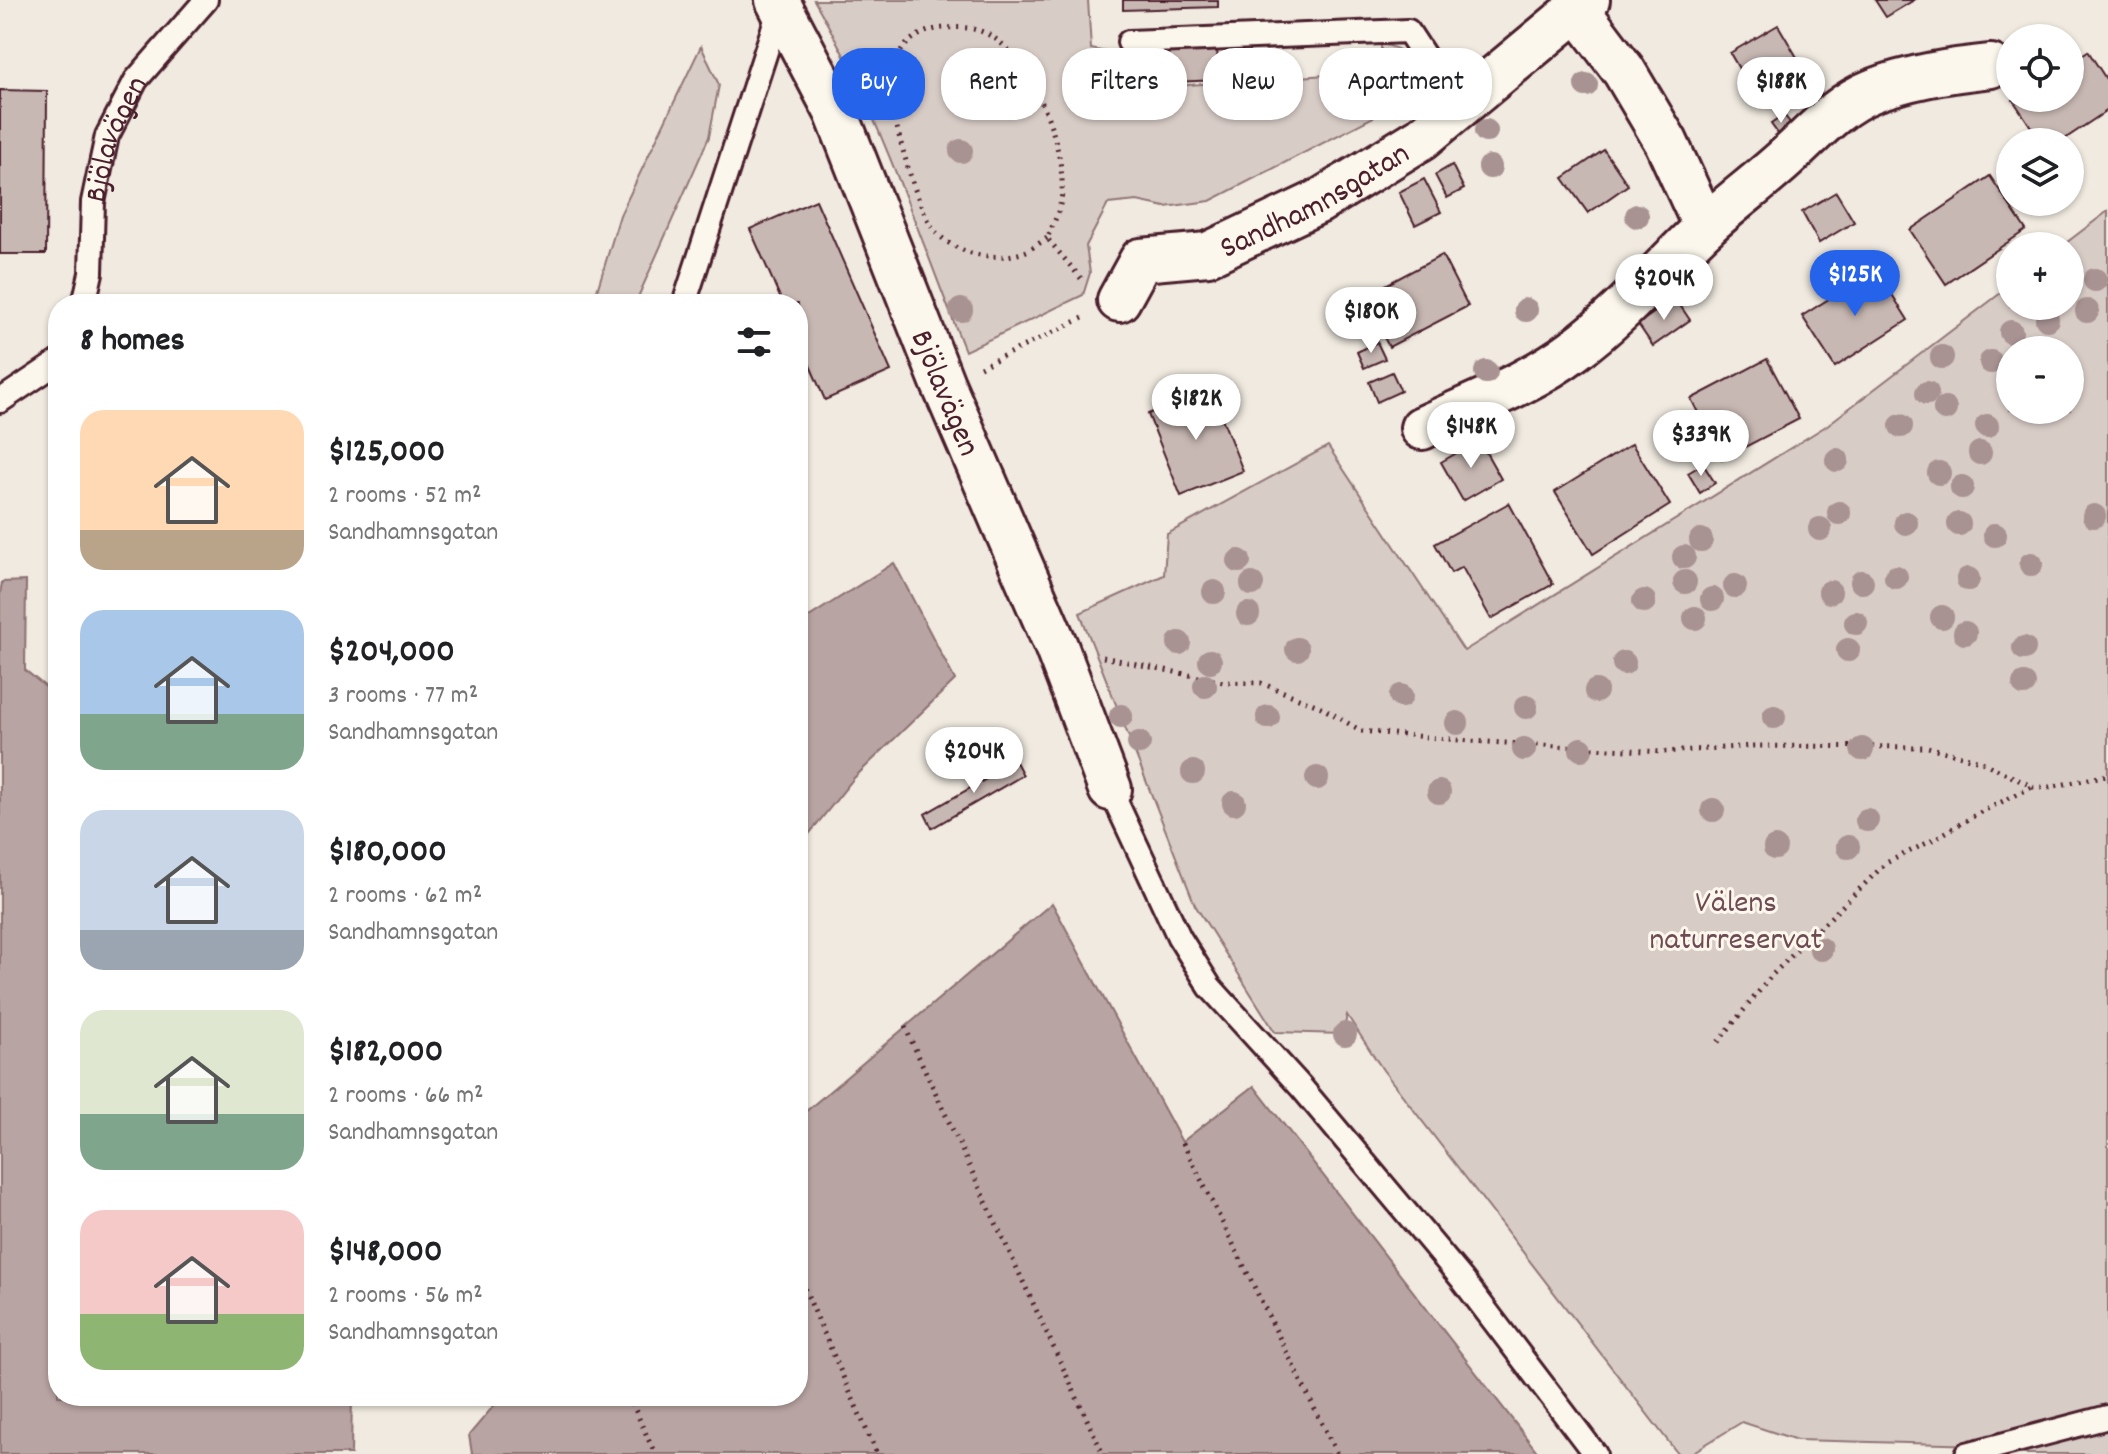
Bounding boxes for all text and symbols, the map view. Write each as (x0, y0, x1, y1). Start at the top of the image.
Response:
map controls (1996, 24, 2084, 424)
button: locate (1996, 24, 2084, 112)
chip: Buy (832, 48, 925, 120)
chip: Rent (941, 48, 1046, 120)
chip: Filters (1062, 48, 1187, 120)
chip: New (1203, 48, 1303, 120)
chip: Apartment (1319, 48, 1492, 120)
pin: $188K (1725, 57, 1837, 125)
text: $188K (1755, 64, 1807, 101)
street label: Bjölavägen (76, 69, 162, 207)
button: layers (1996, 128, 2084, 216)
street label: Sandhamnsgatan (1213, 133, 1420, 273)
button: + (1996, 232, 2084, 320)
pin: $125K (1799, 250, 1911, 318)
pin: $204K (1608, 254, 1720, 322)
text: $125K (1828, 257, 1882, 294)
text: $204K (1633, 261, 1695, 298)
pin: $180K (1315, 287, 1427, 355)
text: $180K (1343, 294, 1399, 331)
text: 8 homes (80, 318, 185, 367)
icon: filters (732, 320, 776, 364)
street label: Bjölavägen (896, 324, 989, 464)
button: − (1996, 336, 2084, 424)
pin: $182K (1140, 374, 1252, 442)
text: $182K (1170, 381, 1222, 418)
pin: $148K (1415, 402, 1527, 470)
text: $148K (1445, 409, 1497, 446)
pin: $339K (1645, 410, 1757, 478)
text: $339K (1671, 417, 1731, 454)
text: $125,000 (328, 429, 445, 478)
icon: home (144, 442, 240, 538)
text: 2 rooms · 52 m² (328, 478, 481, 515)
text: Sandhamnsgatan (328, 515, 498, 552)
text: $204,000 (328, 629, 455, 678)
icon: home (144, 642, 240, 738)
text: 3 rooms · 77 m² (328, 678, 478, 715)
text: Sandhamnsgatan (328, 715, 498, 752)
pin: $204K (918, 727, 1030, 795)
text: $204K (943, 734, 1005, 771)
text: $180,000 (328, 829, 447, 878)
icon: home (144, 842, 240, 938)
text: 2 rooms · 62 m² (328, 878, 482, 915)
park label: Välens naturreservat (1650, 882, 1823, 965)
text: Sandhamnsgatan (328, 915, 498, 952)
text: $182,000 (328, 1029, 443, 1078)
icon: home (144, 1042, 240, 1138)
text: 2 rooms · 66 m² (328, 1078, 484, 1115)
text: Sandhamnsgatan (328, 1115, 498, 1152)
text: $148,000 (328, 1229, 442, 1278)
icon: home (144, 1242, 240, 1338)
text: 2 rooms · 56 m² (328, 1278, 483, 1315)
text: Sandhamnsgatan (328, 1315, 498, 1352)

